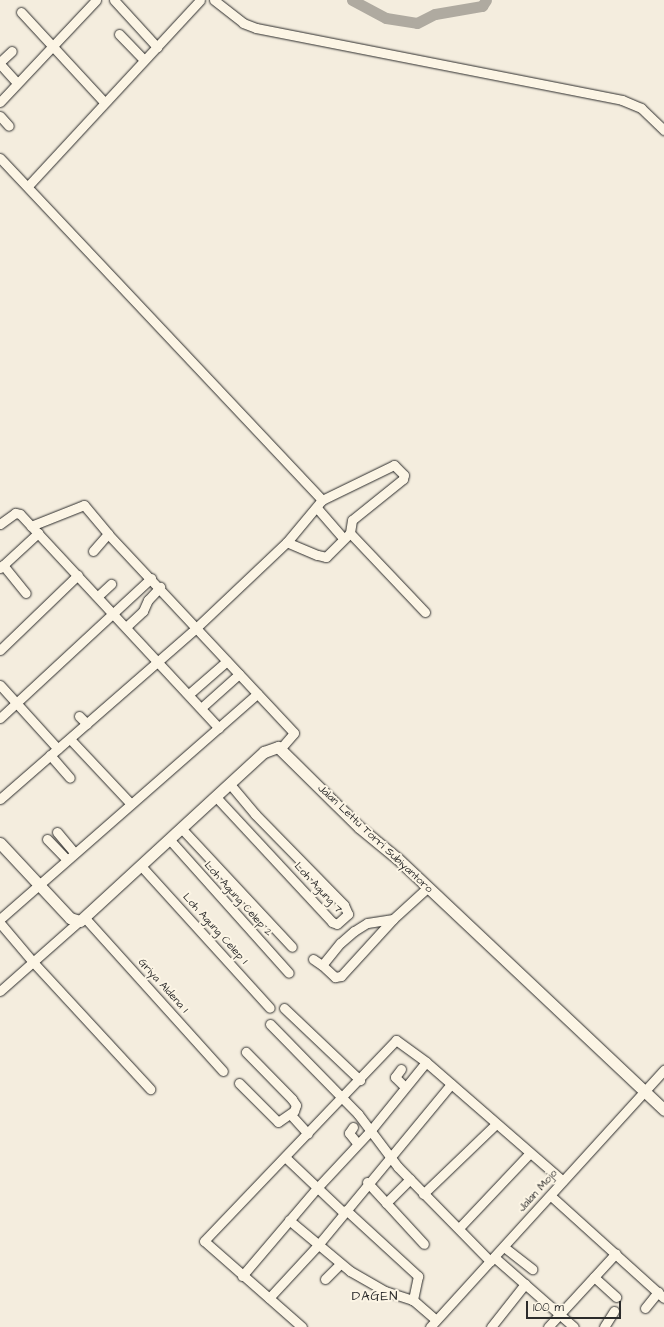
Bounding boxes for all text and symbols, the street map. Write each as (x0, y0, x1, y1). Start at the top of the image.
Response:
street label: Jalan Lettu Torri Subiyantoro (315, 782, 435, 896)
street label: Loh Agung Celep 2 (201, 859, 275, 939)
street label: Loh Agung 7 (291, 860, 345, 916)
street label: Loh Agung Celep 1 (180, 891, 250, 967)
street label: Griya Aldena 1 (135, 956, 191, 1016)
street label: Jalan Mojo (516, 1167, 560, 1215)
district label: DAGEN (352, 1288, 398, 1304)
scale bar (528, 1293, 623, 1319)
text: 100 m (533, 1299, 564, 1316)

